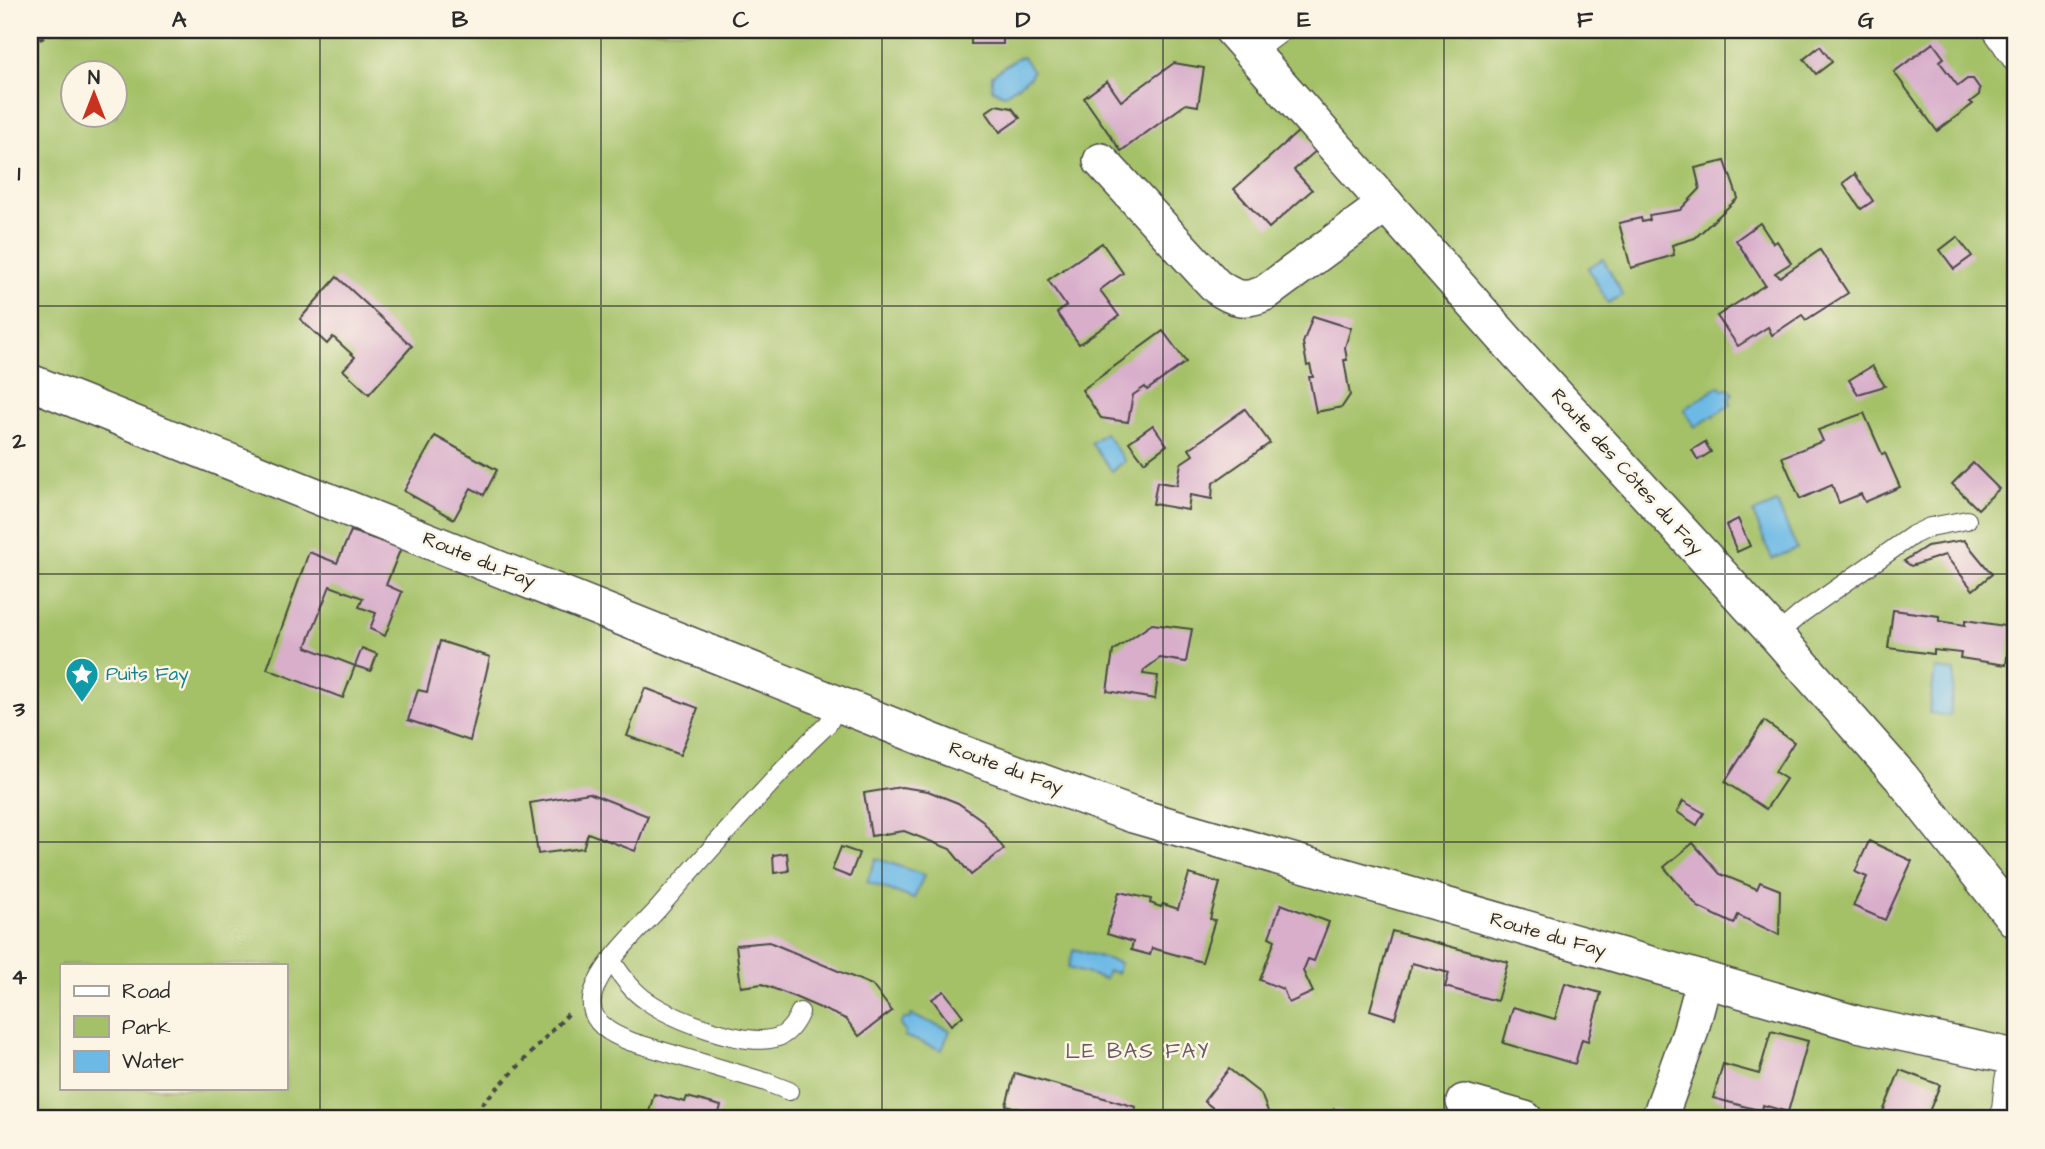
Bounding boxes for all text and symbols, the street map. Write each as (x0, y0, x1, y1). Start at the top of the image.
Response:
text: A (172, 4, 187, 36)
text: B (452, 4, 469, 36)
text: C (733, 4, 750, 36)
text: D (1016, 4, 1031, 36)
text: E (1297, 4, 1311, 36)
text: F (1577, 4, 1594, 36)
text: G (1858, 4, 1874, 36)
north arrow (60, 60, 130, 130)
text: N (88, 65, 100, 92)
text: 1 (18, 157, 21, 189)
street label: Route des Côtes du Fay (1544, 383, 1710, 562)
text: 2 (11, 425, 26, 457)
street label: Route du Fay (418, 525, 540, 596)
place icon: Puits Fay (63, 655, 101, 704)
place label: Puits Fay (106, 661, 189, 689)
text: 3 (12, 693, 25, 725)
street label: Route du Fay (945, 735, 1067, 802)
street label: Route du Fay (1486, 906, 1610, 966)
text: 4 (11, 961, 27, 993)
legend (60, 964, 287, 1090)
text: Road (122, 977, 170, 1006)
text: Park (122, 1013, 171, 1042)
district label: LE BAS FAY (1066, 1037, 1210, 1066)
text: Water (122, 1047, 184, 1076)

